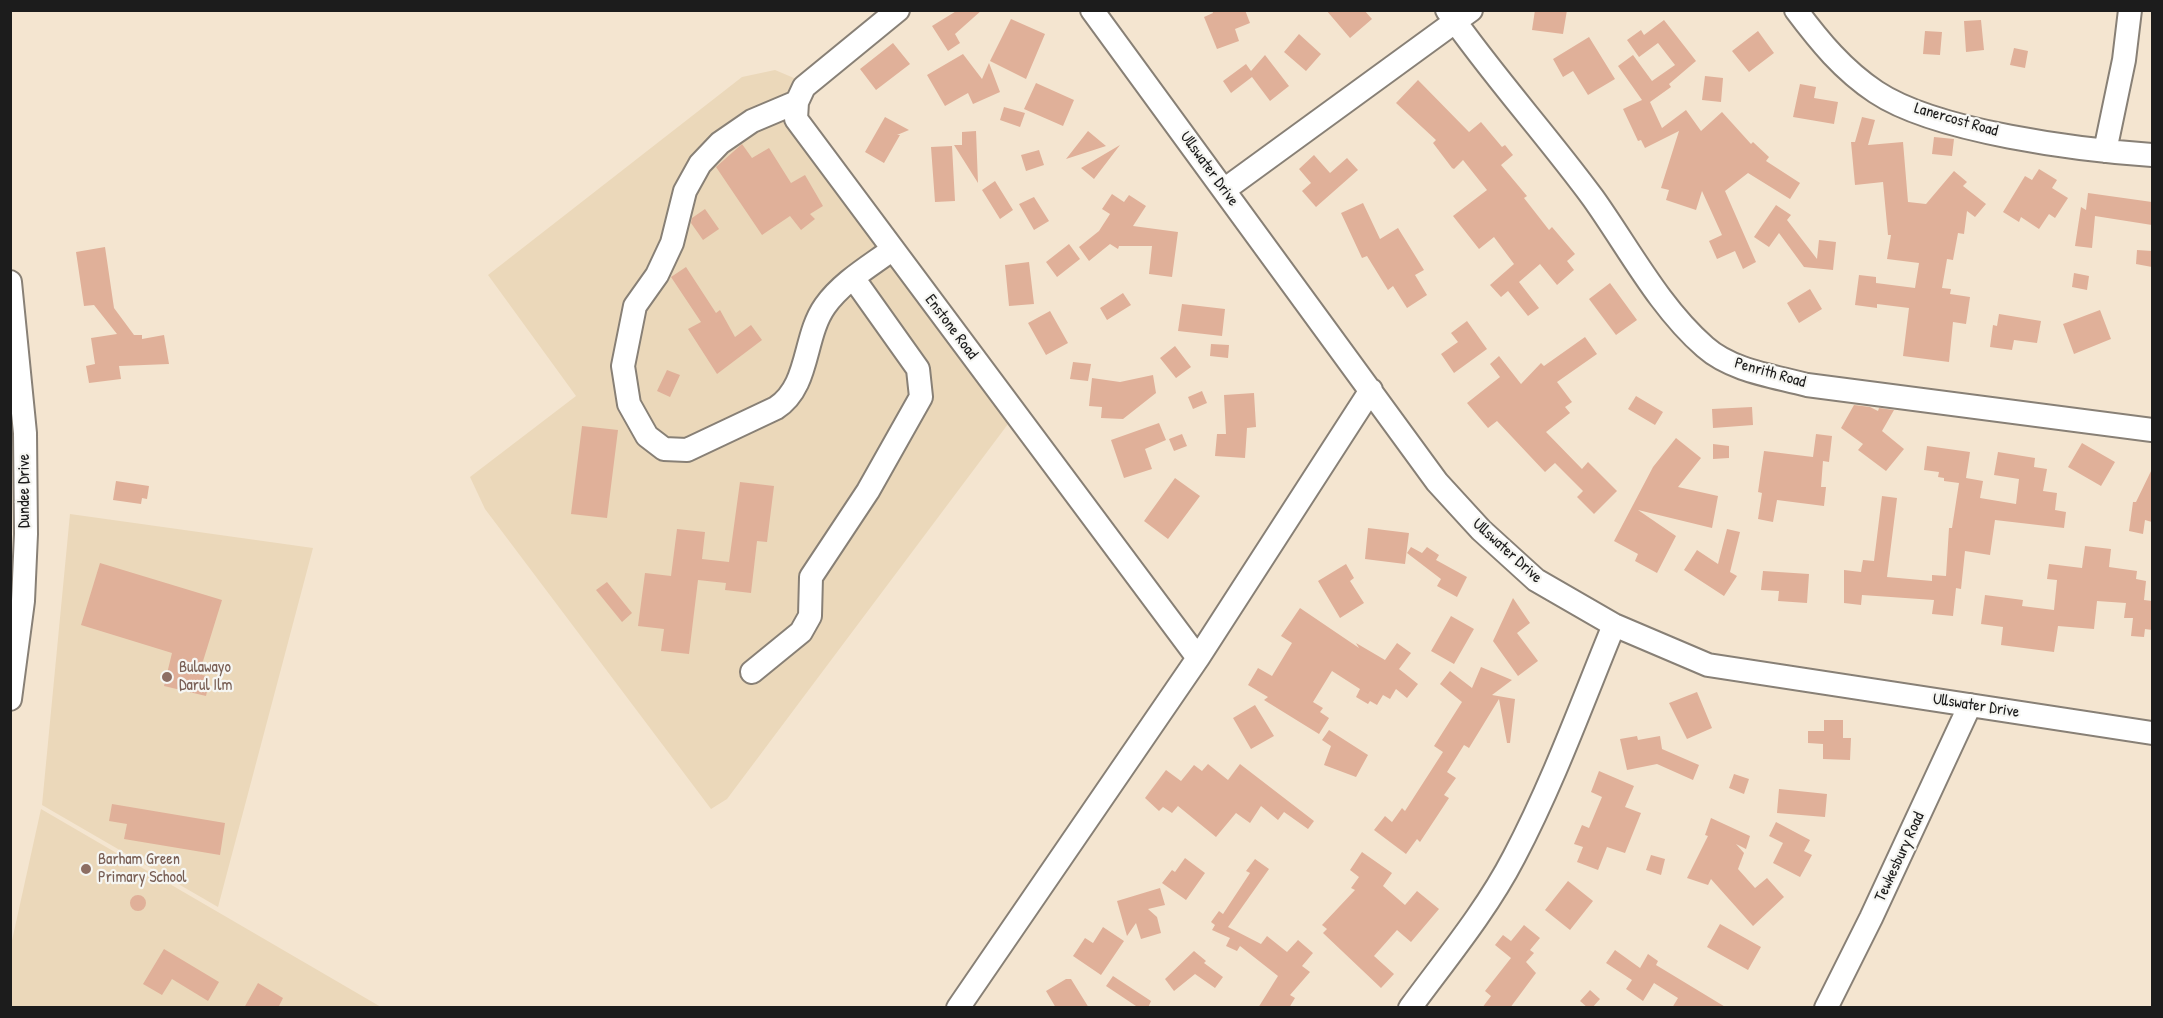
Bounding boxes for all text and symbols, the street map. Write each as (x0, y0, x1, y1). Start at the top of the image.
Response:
street label: Lanercost Road (1912, 99, 2000, 141)
street label: Ullswater Drive (1176, 128, 1242, 210)
street label: Enstone Road (920, 291, 982, 363)
street label: Penrith Road (1732, 354, 1808, 392)
street label: Dundee Drive (15, 454, 35, 528)
street label: Ullswater Drive (1468, 515, 1546, 587)
place label: Bulawayo Darul Ilm (179, 658, 232, 696)
marker: Bulawayo Darul Ilm (160, 670, 174, 684)
street label: Ullswater Drive (1931, 690, 2021, 722)
street label: Tewkesbury Road (1871, 809, 1929, 905)
place label: Barham Green Primary School (98, 850, 187, 888)
marker: Barham Green Primary School (79, 862, 93, 876)

